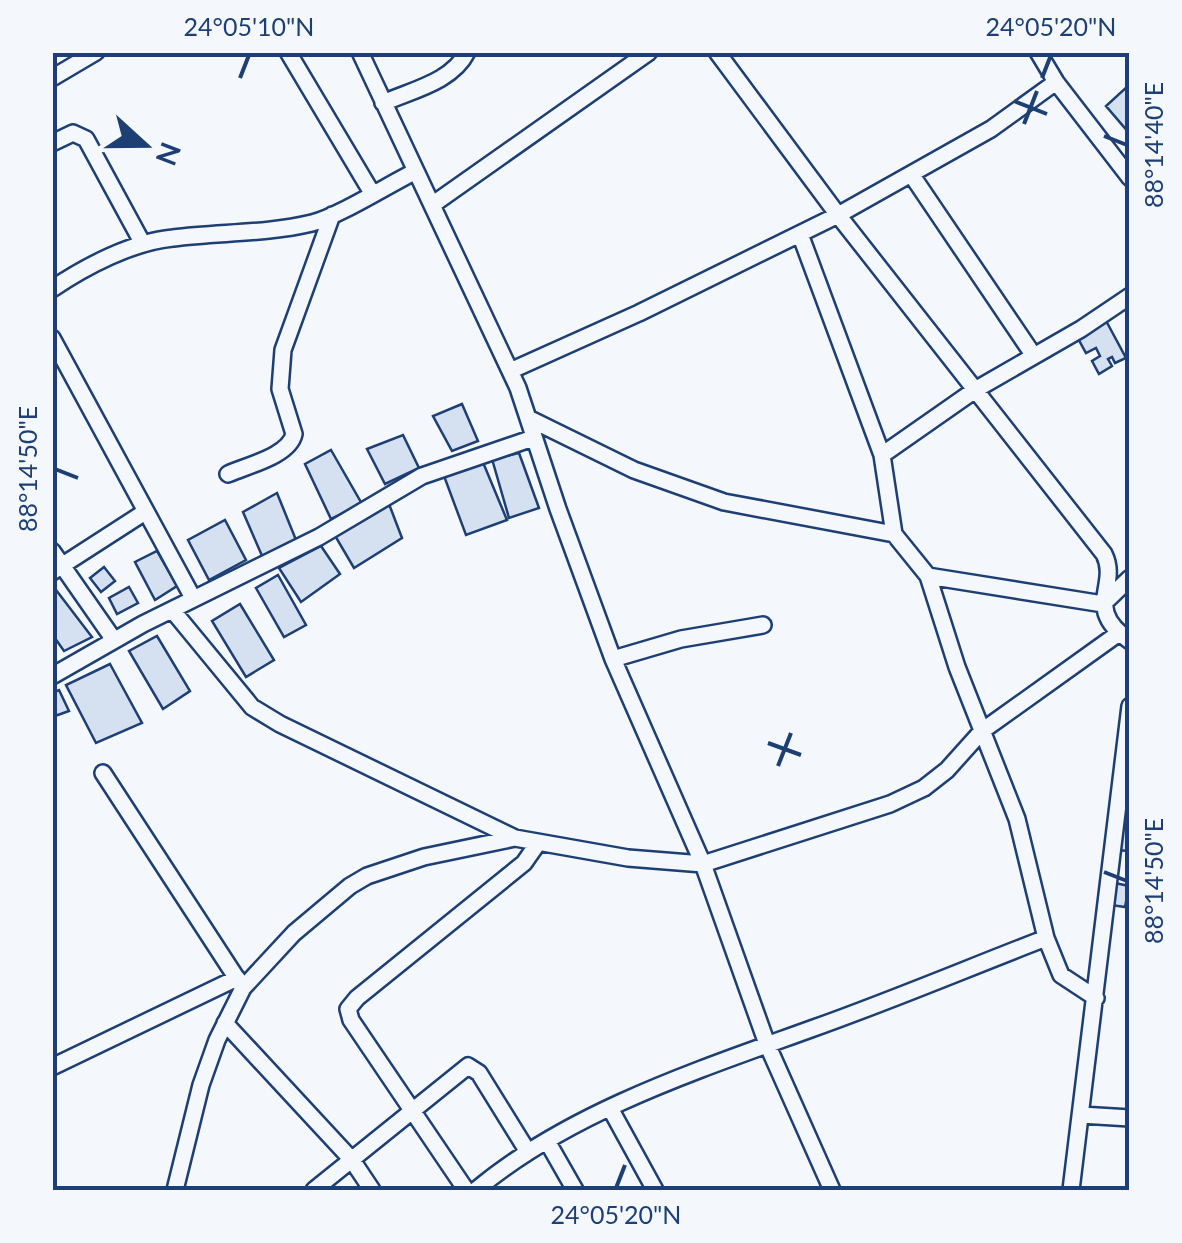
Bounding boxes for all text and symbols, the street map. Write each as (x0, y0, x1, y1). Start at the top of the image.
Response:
text: 24°05'10"N (184, 11, 314, 41)
text: 24°05'20"N (986, 11, 1116, 41)
text: 88°14'40"E (1138, 82, 1168, 208)
north arrow (95, 95, 195, 195)
text: N (150, 138, 189, 170)
text: 88°14'50"E (12, 406, 42, 532)
text: 88°14'50"E (1138, 818, 1168, 944)
text: 24°05'20"N (551, 1199, 681, 1229)

